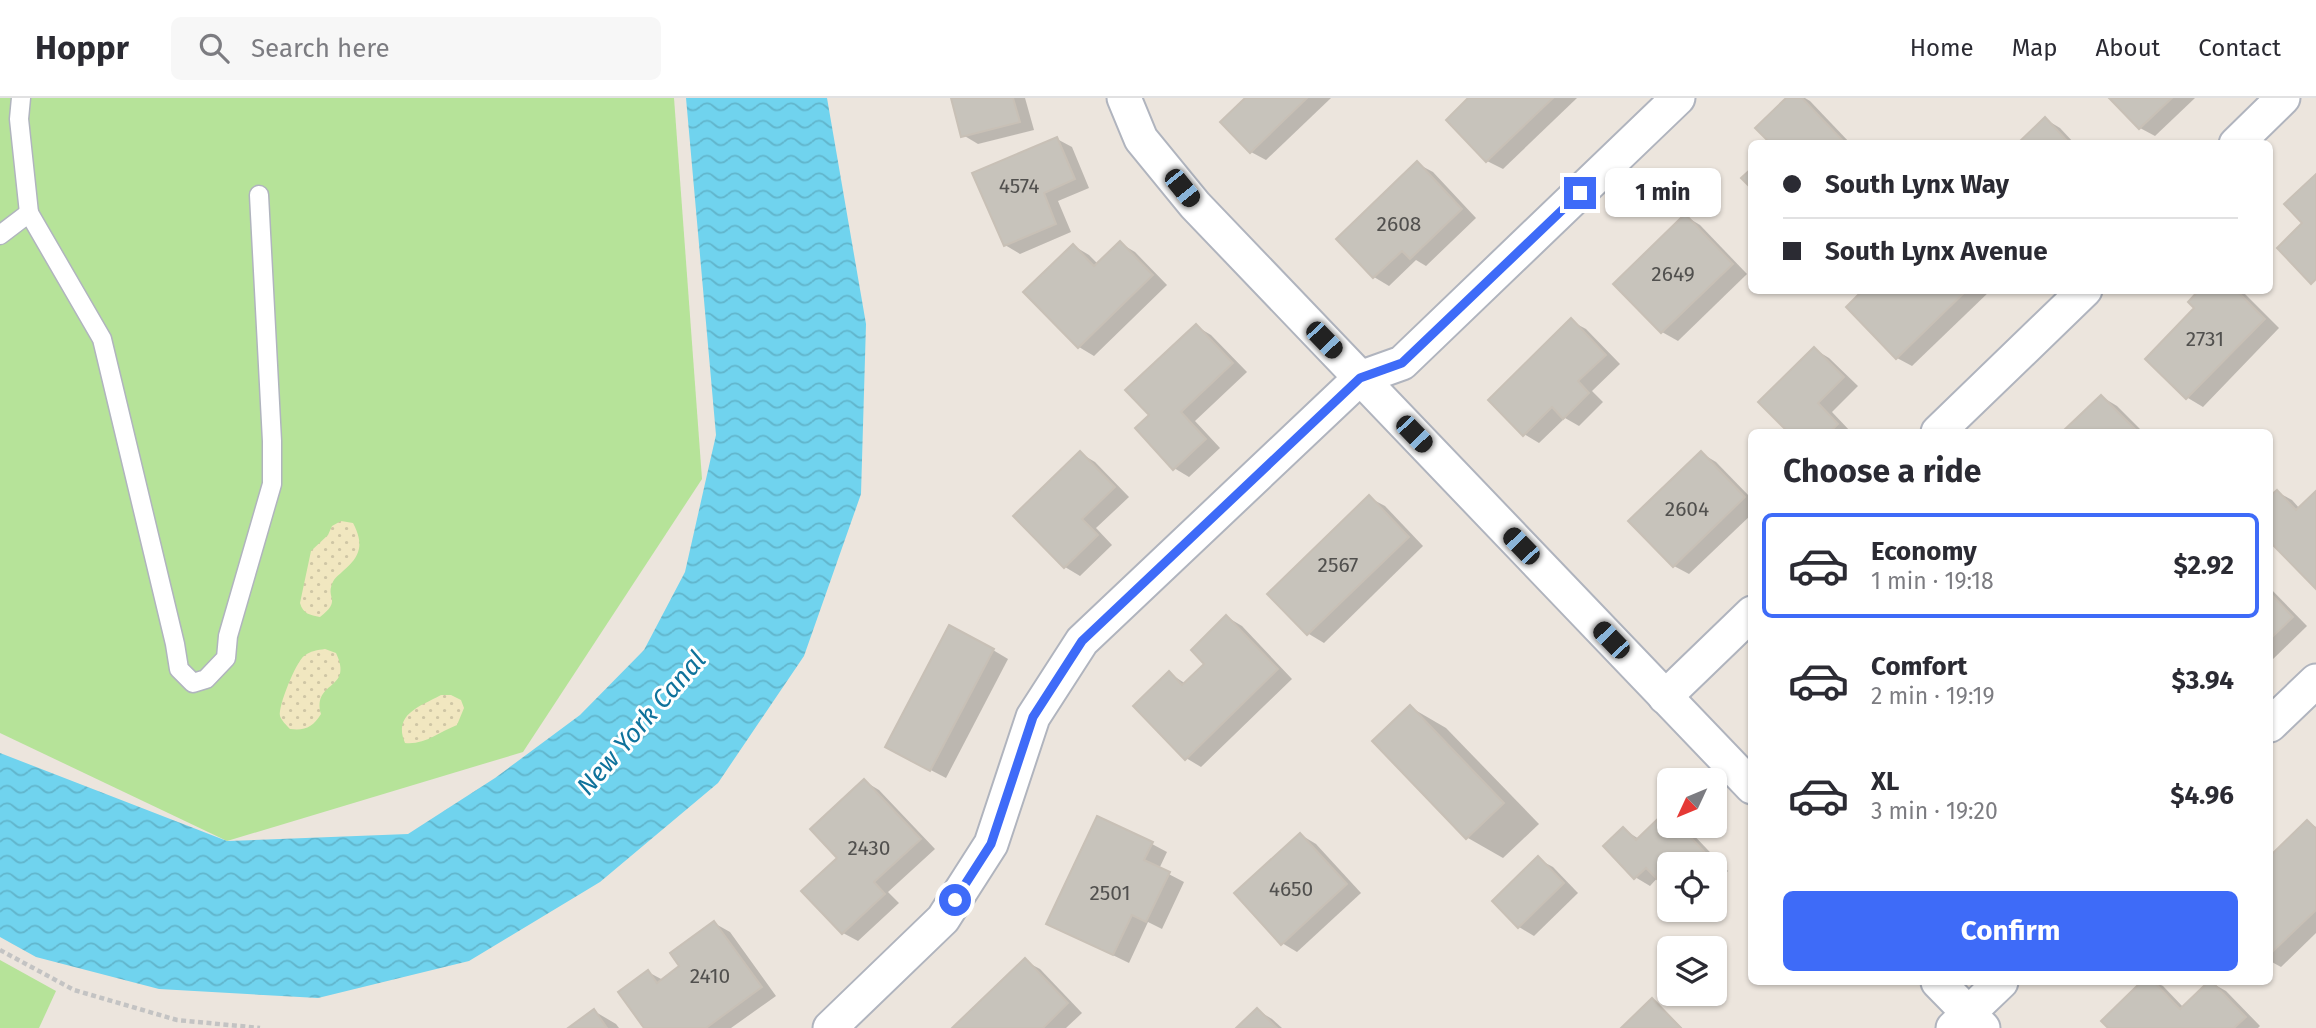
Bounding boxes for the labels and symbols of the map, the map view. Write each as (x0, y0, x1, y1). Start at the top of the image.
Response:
car (1161, 165, 1204, 211)
callout: 1 min (1604, 168, 1720, 217)
house number: 4574 (999, 173, 1039, 199)
route end (1564, 177, 1596, 209)
house number: 2608 (1377, 211, 1421, 237)
house number: 2649 (1651, 261, 1695, 287)
car (1302, 318, 1347, 362)
house number: 2731 (2186, 326, 2224, 352)
car (1392, 412, 1437, 456)
house number: 2604 (1665, 496, 1709, 522)
car (1499, 524, 1544, 568)
house number: 2567 (1318, 552, 1358, 578)
car (1589, 618, 1634, 662)
water label: New York Canal (570, 645, 712, 802)
north arrow (1657, 768, 1727, 838)
house number: 2430 (848, 835, 890, 861)
house number: 4650 (1269, 876, 1313, 902)
house number: 2501 (1089, 880, 1131, 906)
route start (939, 884, 971, 916)
house number: 2410 (690, 963, 730, 989)

